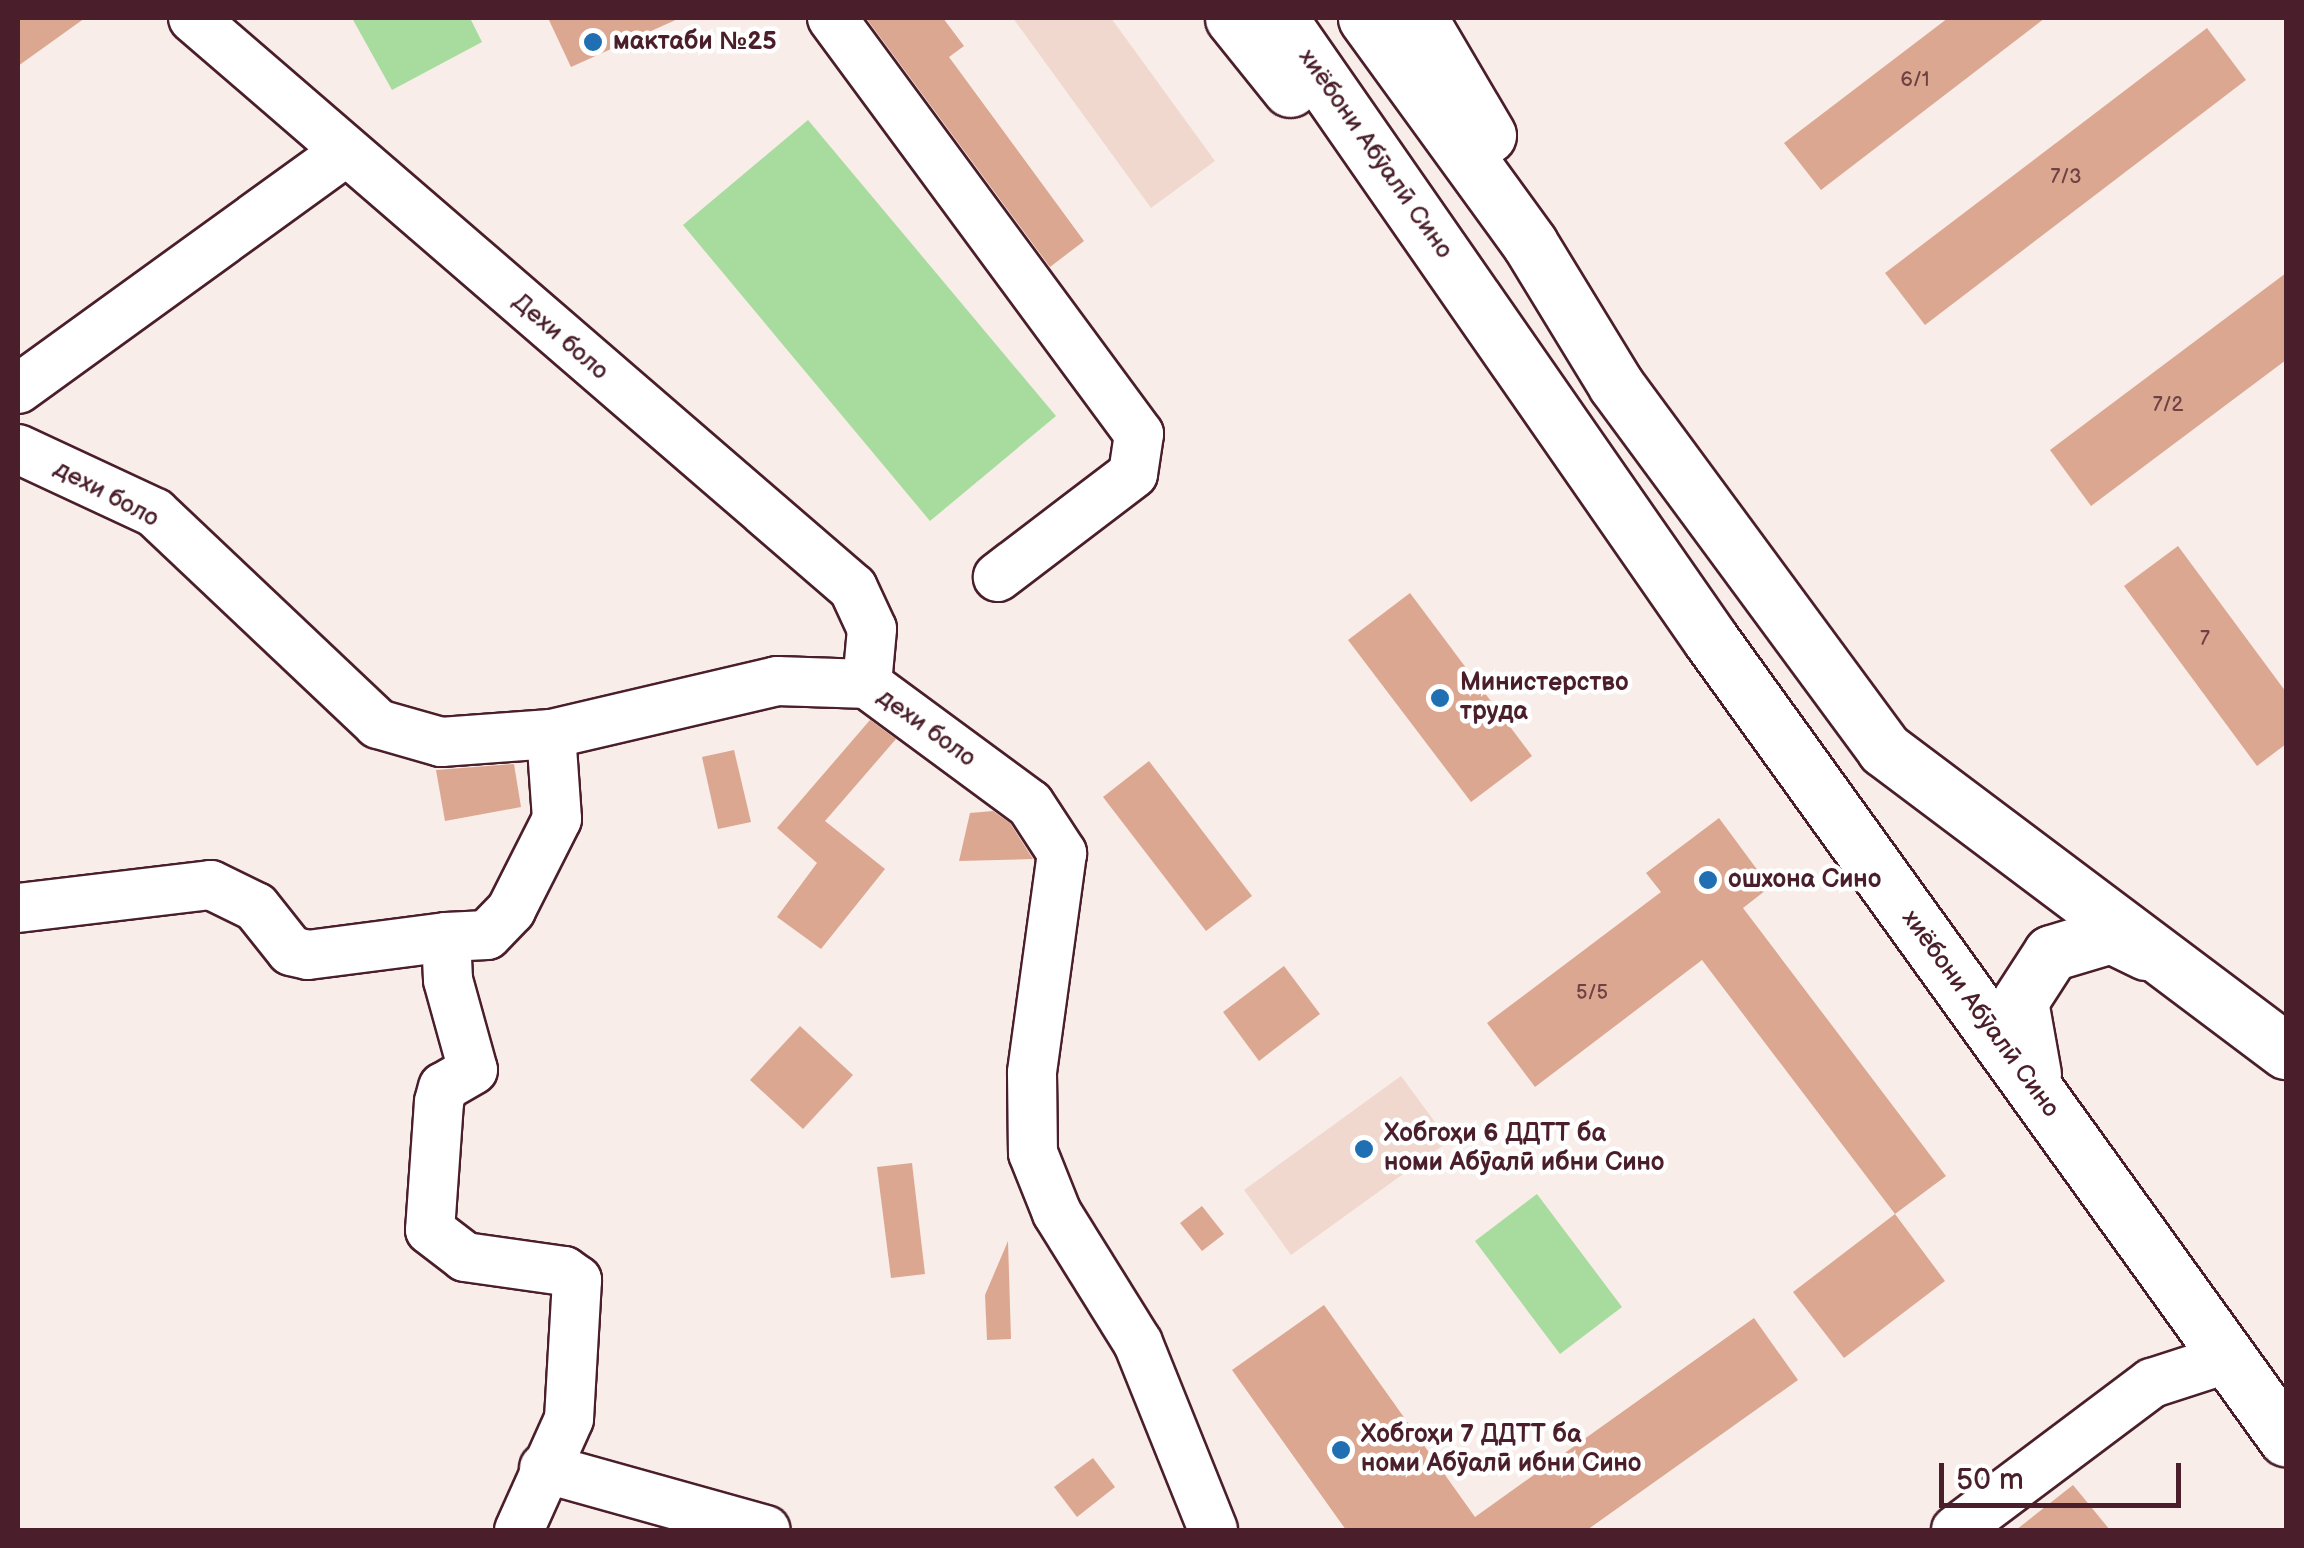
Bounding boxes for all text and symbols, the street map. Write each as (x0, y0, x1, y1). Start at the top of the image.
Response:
place label: мактаби №25 (613, 27, 777, 57)
marker: мактаби №25 (582, 31, 604, 53)
street label: хиёбони Абӯалӣ Сино (1291, 44, 1459, 264)
house number: 6/1 (1901, 68, 1929, 92)
house number: 7/3 (2050, 165, 2082, 189)
street label: Дехи боло (506, 287, 614, 387)
house number: 7/2 (2153, 393, 2183, 417)
street label: дехи боло (48, 454, 164, 534)
house number: 7 (2200, 627, 2210, 651)
place label: Министерство труда (1460, 669, 1629, 728)
street label: дехи боло (871, 682, 981, 774)
marker: Министерство труда (1429, 687, 1451, 709)
place label: ошхона Сино (1728, 865, 1881, 895)
marker: ошхона Сино (1697, 869, 1719, 891)
street label: хиёбони Абӯалӣ Сино (1895, 905, 2065, 1123)
house number: 5/5 (1576, 981, 1608, 1005)
place label: Хобгоҳи 6 ДДТТ ба номи Абӯалӣ ибни Сино (1384, 1120, 1665, 1179)
marker: Хобгоҳи 6 ДДТТ ба номи Абӯалӣ ибни Сино (1353, 1138, 1375, 1160)
place label: Хобгоҳи 7 ДДТТ ба номи Абӯалӣ ибни Сино (1361, 1421, 1642, 1480)
marker: Хобгоҳи 7 ДДТТ ба номи Абӯалӣ ибни Сино (1330, 1439, 1352, 1461)
scale bar (1944, 1443, 2186, 1505)
text: 50 m (1956, 1462, 2024, 1498)

